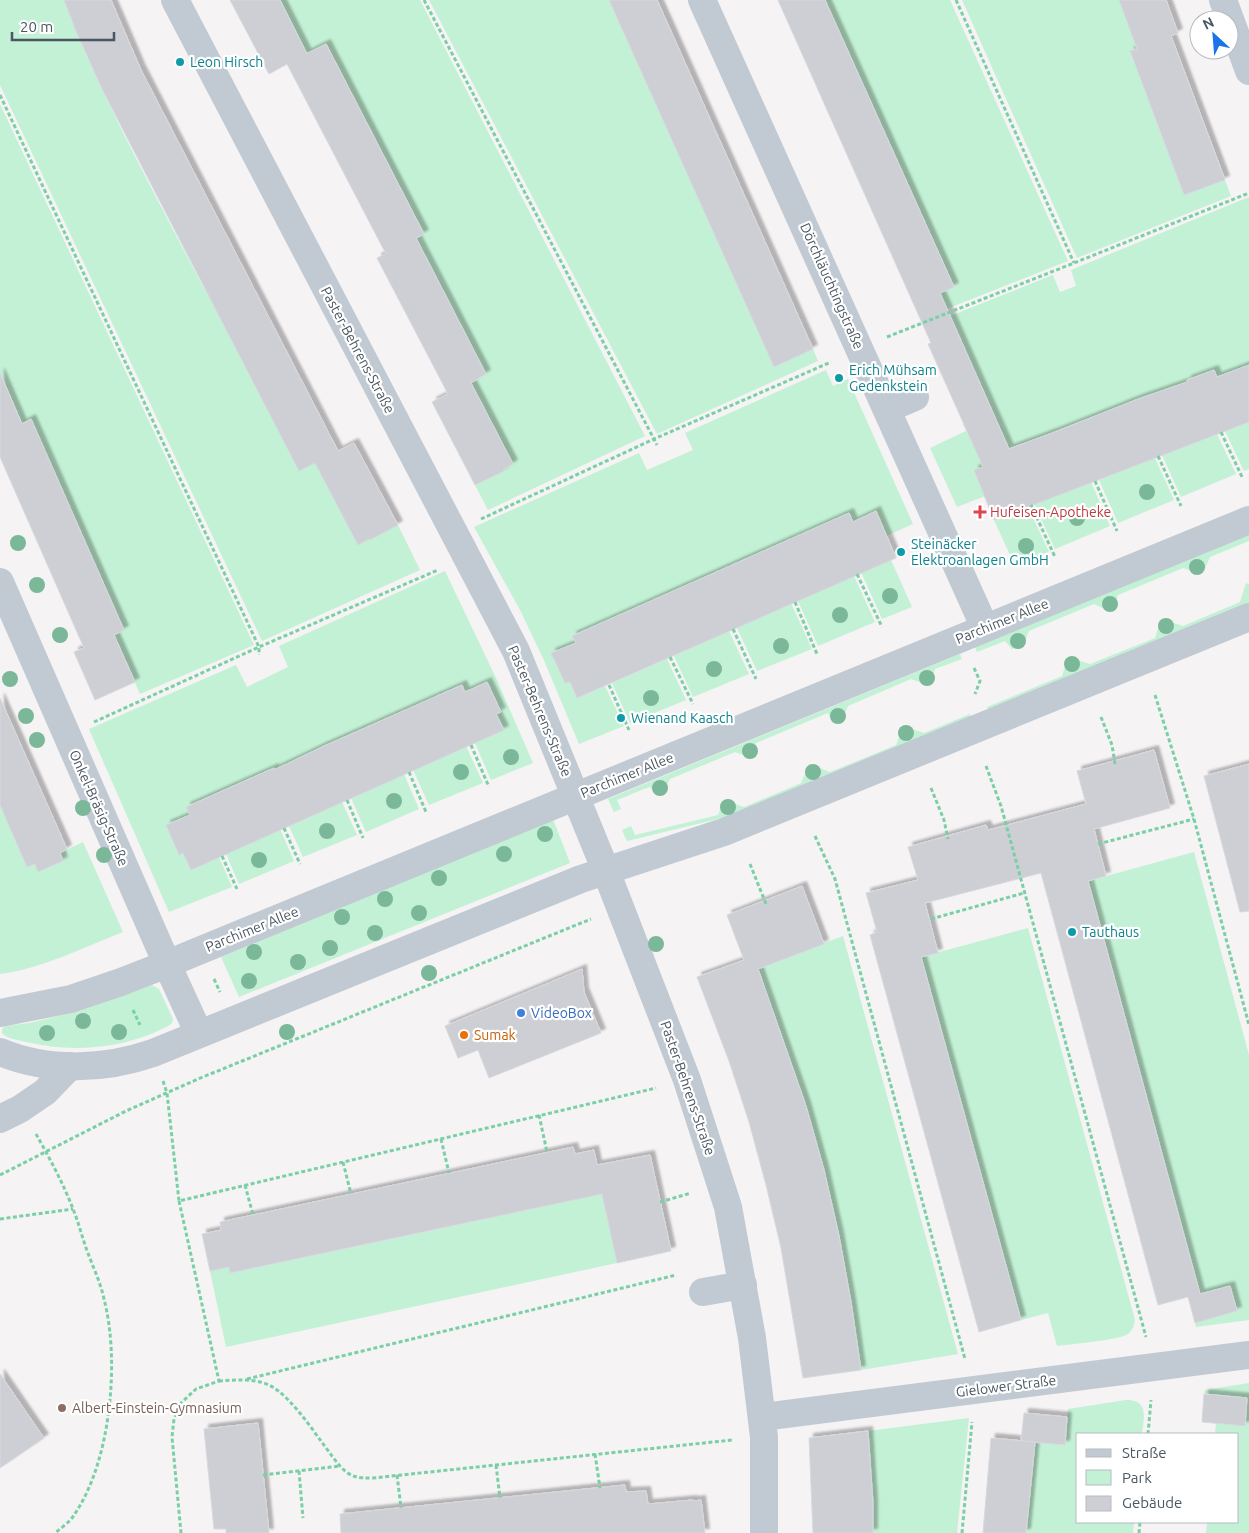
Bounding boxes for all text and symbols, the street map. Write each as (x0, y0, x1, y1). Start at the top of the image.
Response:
scale bar (12, 10, 115, 42)
north arrow (1189, 10, 1239, 60)
text: N (1200, 14, 1217, 33)
text: 20 m (20, 18, 53, 35)
place label: Leon Hirsch (190, 54, 263, 70)
marker: Leon Hirsch (174, 56, 186, 68)
street label: Dörchläuchtingstraße (797, 220, 867, 352)
street label: Paster-Behrens-Straße (318, 284, 398, 416)
place label: Erich Mühsam Gedenkstein (849, 362, 937, 394)
marker: Erich Mühsam Gedenkstein (833, 372, 845, 384)
place label: Hufeisen-Apotheke (990, 504, 1111, 520)
marker: Hufeisen-Apotheke (974, 506, 986, 518)
place label: Steinäcker Elektroanlagen GmbH (911, 536, 1049, 568)
marker: Steinäcker Elektroanlagen GmbH (895, 546, 907, 558)
street label: Parchimer Allee (953, 595, 1051, 647)
street label: Paster-Behrens-Straße (505, 643, 575, 779)
place label: Wienand Kaasch (631, 710, 733, 726)
marker: Wienand Kaasch (615, 712, 627, 724)
street label: Onkel-Bräsig-Straße (66, 747, 132, 869)
street label: Parchimer Allee (578, 749, 676, 801)
street label: Parchimer Allee (203, 903, 301, 955)
place label: Tauthaus (1082, 924, 1139, 940)
marker: Tauthaus (1066, 926, 1078, 938)
place label: VideoBox (531, 1005, 592, 1021)
marker: VideoBox (515, 1007, 527, 1019)
street label: Paster-Behrens-Straße (657, 1019, 719, 1157)
place label: Sumak (474, 1027, 516, 1043)
marker: Sumak (458, 1029, 470, 1041)
street label: Gielower Straße (955, 1372, 1057, 1400)
place label: Albert-Einstein-Gymnasium (72, 1400, 242, 1416)
marker: Albert-Einstein-Gymnasium (56, 1402, 68, 1414)
legend (1076, 1433, 1239, 1523)
text: Straße (1122, 1444, 1166, 1461)
text: Park (1122, 1469, 1152, 1486)
text: Gebäude (1122, 1494, 1182, 1511)

